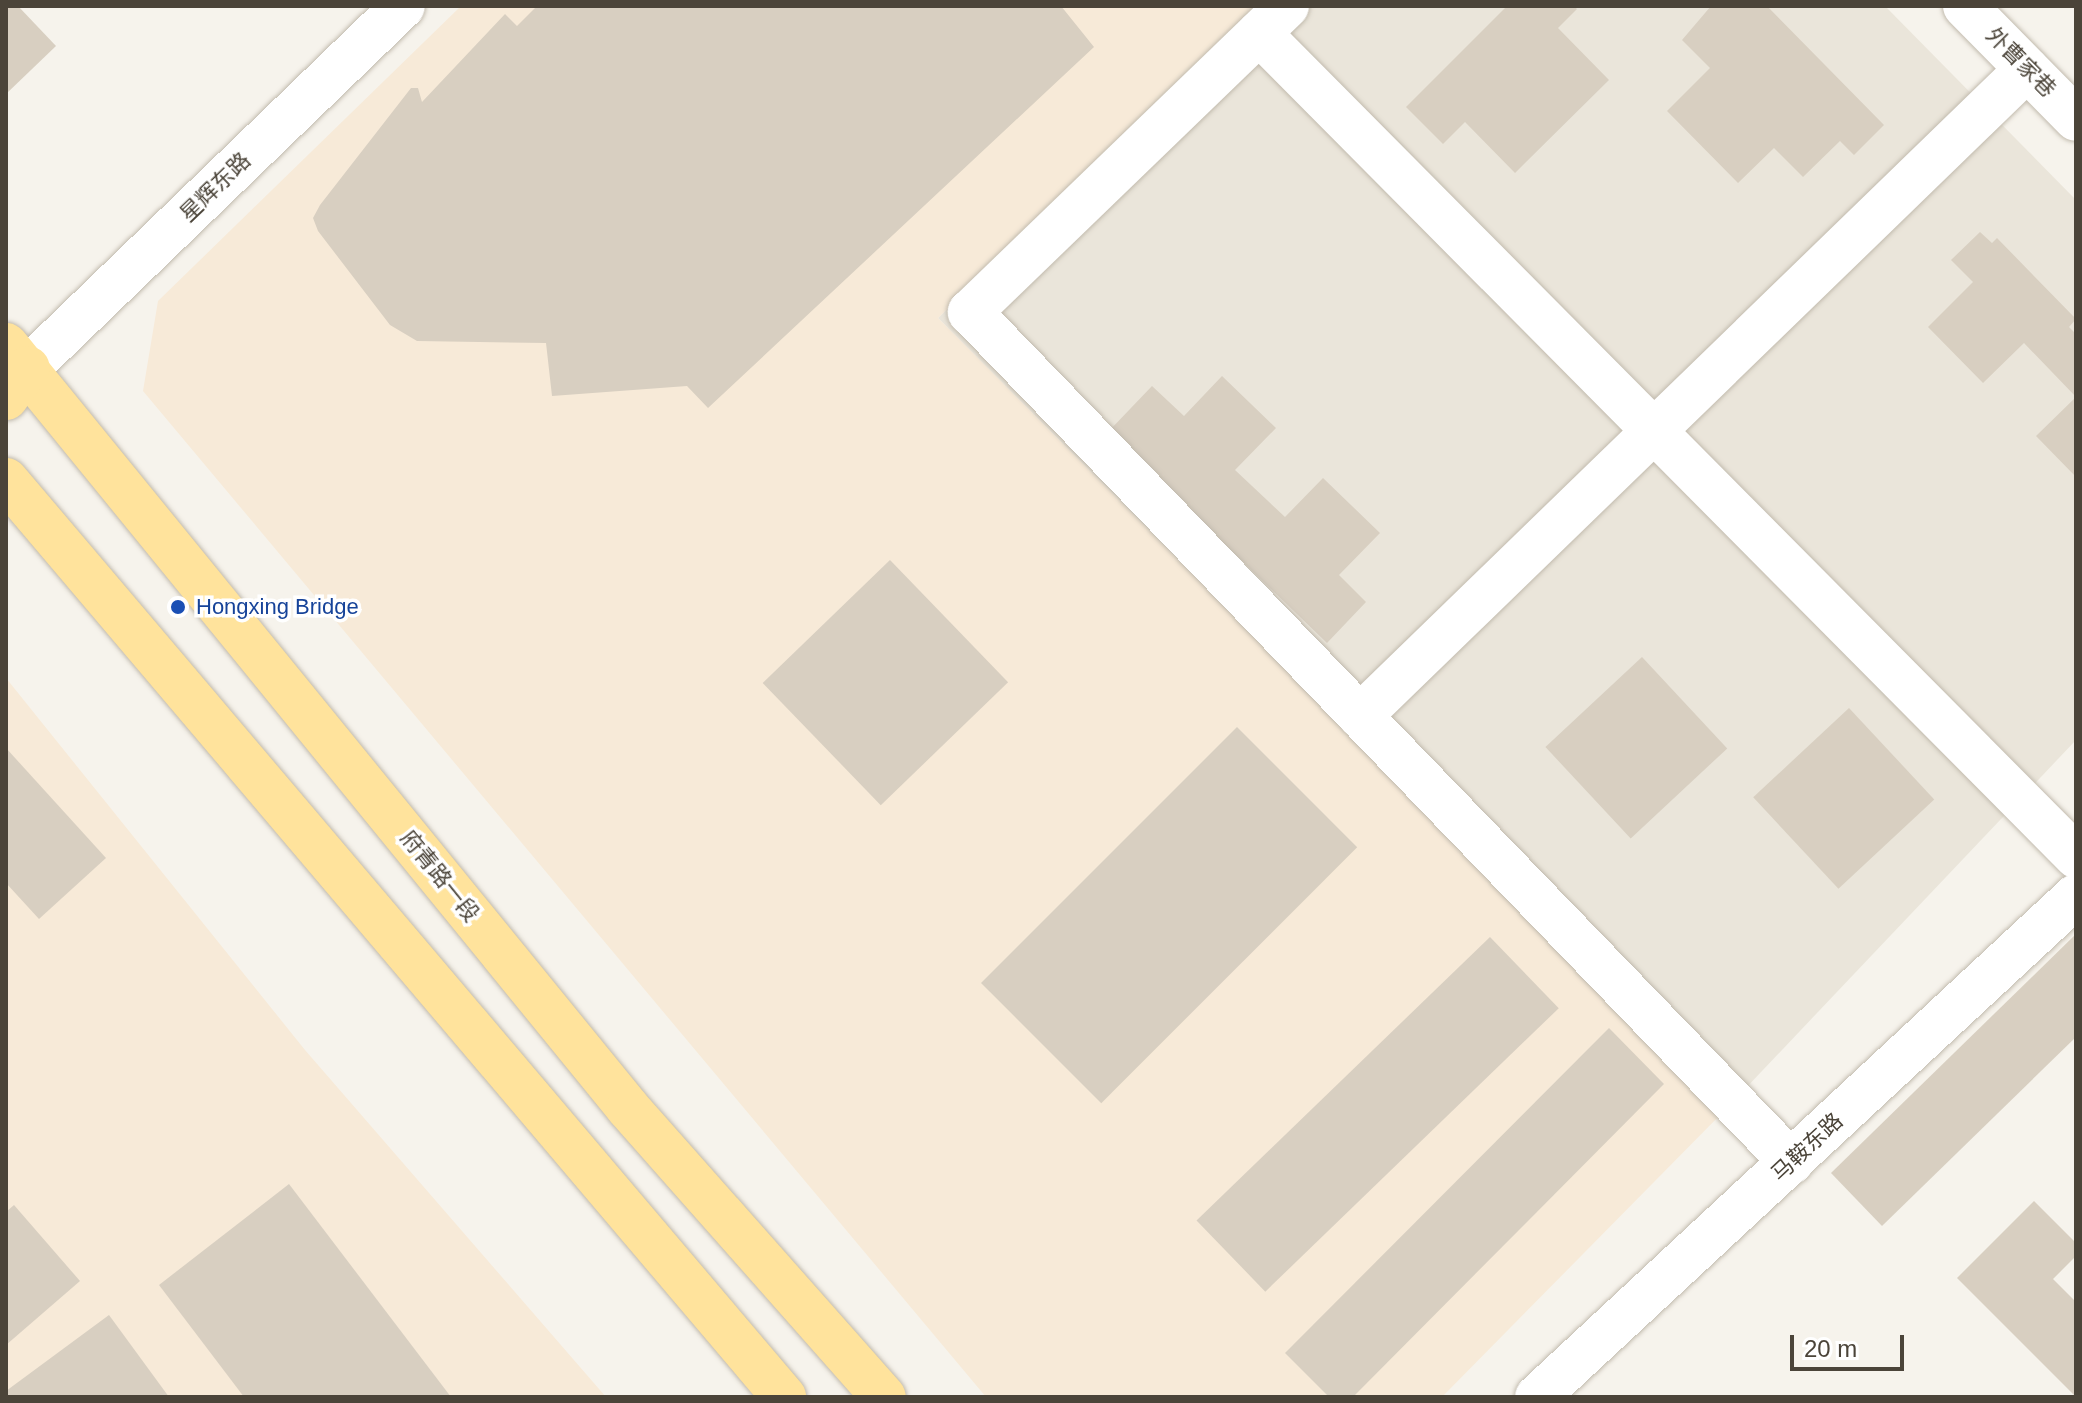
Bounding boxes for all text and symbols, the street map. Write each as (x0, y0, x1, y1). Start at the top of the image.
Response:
street label: 外曹家巷 (1981, 22, 2061, 102)
street label: 星辉东路 (174, 147, 256, 227)
place label: Hongxing Bridge (196, 594, 359, 620)
marker: Hongxing Bridge (167, 596, 189, 618)
street label: 府青路一段 (395, 825, 485, 927)
street label: 马鞍东路 (1766, 1107, 1848, 1187)
scale bar (1794, 1319, 1908, 1369)
text: 20 m (1804, 1335, 1857, 1362)

